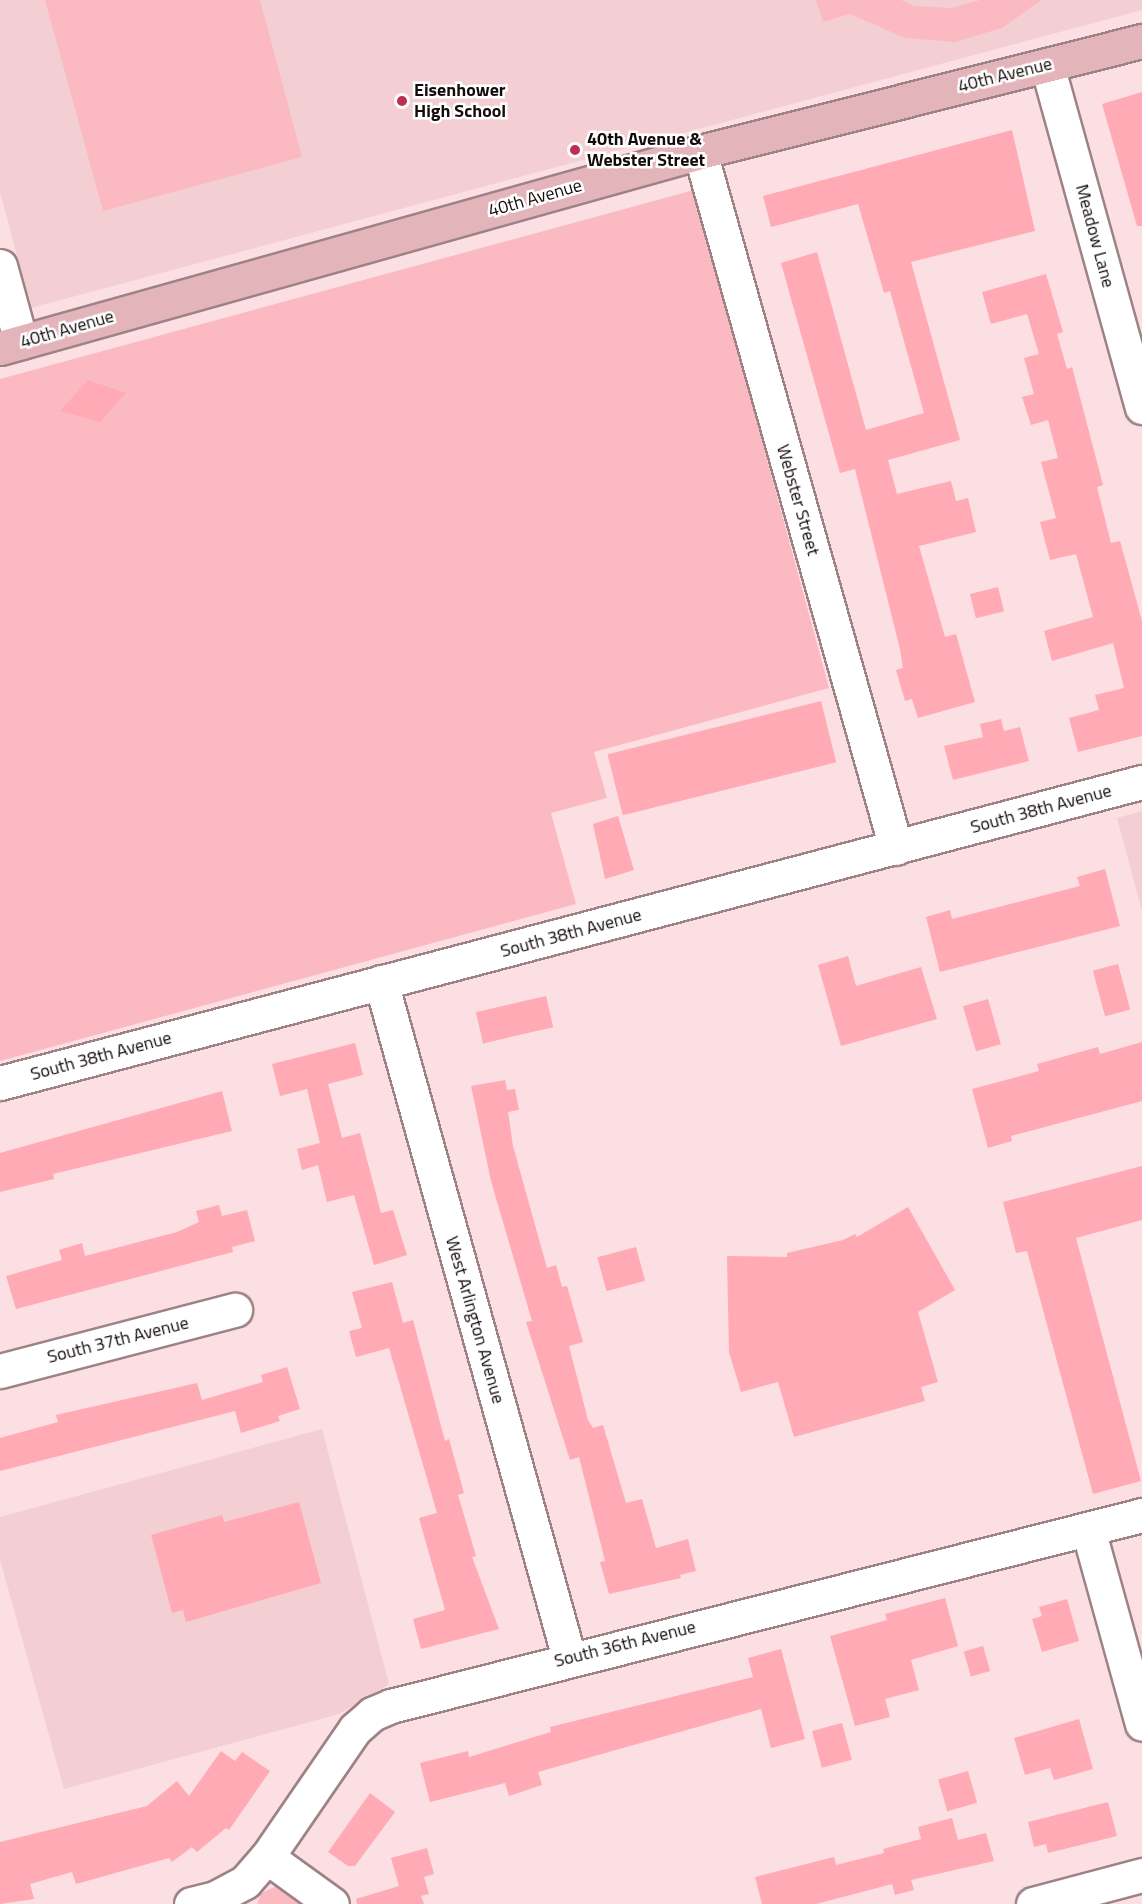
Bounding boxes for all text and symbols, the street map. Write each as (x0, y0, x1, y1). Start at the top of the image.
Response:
street label: 40th Avenue (956, 53, 1054, 97)
place label: Eisenhower High School (414, 80, 506, 122)
marker: Eisenhower High School (395, 94, 409, 108)
place label: 40th Avenue & Webster Street (587, 129, 705, 172)
marker: 40th Avenue & Webster Street (568, 143, 582, 157)
street label: 40th Avenue (486, 174, 584, 222)
street label: Meadow Lane (1071, 182, 1119, 290)
street label: 40th Avenue (18, 305, 116, 353)
street label: Webster Street (772, 442, 824, 558)
street label: South 38th Avenue (968, 780, 1114, 838)
street label: South 38th Avenue (498, 904, 644, 962)
street label: South 38th Avenue (28, 1027, 174, 1085)
street label: West Arlington Avenue (441, 1234, 509, 1406)
street label: South 37th Avenue (45, 1312, 191, 1368)
street label: South 36th Avenue (552, 1616, 698, 1672)

